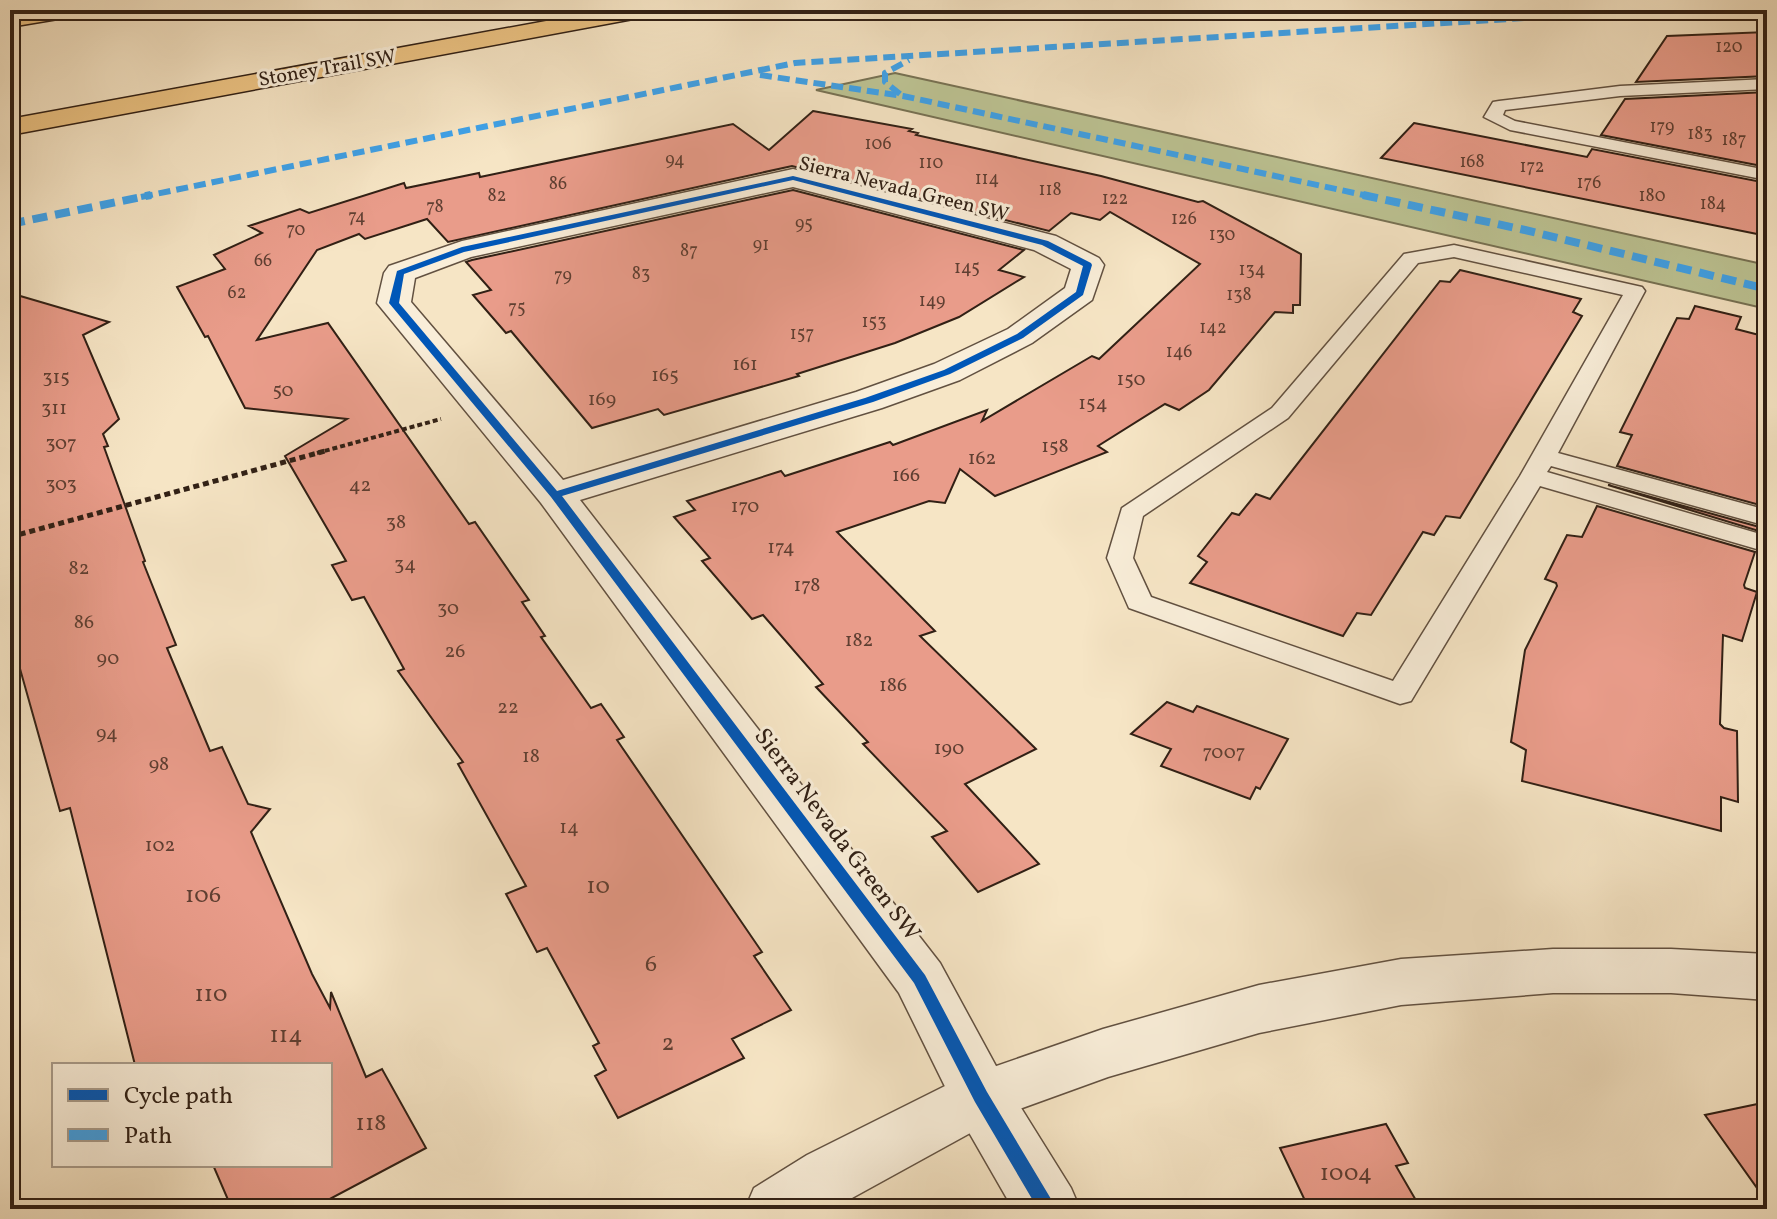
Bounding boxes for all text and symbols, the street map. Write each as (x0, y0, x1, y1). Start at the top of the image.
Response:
house number: 120 (1715, 35, 1743, 60)
street label: Stoney Trail SW (256, 43, 398, 95)
house number: 179 (1650, 115, 1674, 140)
house number: 183 (1687, 122, 1713, 147)
house number: 187 (1722, 128, 1746, 153)
house number: 106 (864, 132, 892, 157)
house number: 94 (665, 148, 685, 173)
street label: Sierra Nevada Green SW (795, 150, 1012, 230)
house number: 168 (1459, 150, 1485, 175)
house number: 110 (919, 151, 944, 176)
house number: 172 (1519, 155, 1545, 180)
house number: 114 (975, 167, 999, 192)
house number: 176 (1577, 171, 1601, 196)
house number: 86 (549, 172, 567, 197)
house number: 118 (1038, 178, 1062, 203)
house number: 82 (488, 184, 506, 209)
house number: 180 (1639, 184, 1666, 209)
house number: 122 (1102, 187, 1128, 212)
house number: 184 (1700, 192, 1726, 217)
house number: 78 (426, 195, 444, 220)
house number: 74 (348, 205, 366, 230)
house number: 126 (1171, 207, 1197, 232)
house number: 95 (795, 212, 813, 237)
house number: 70 (287, 218, 306, 243)
house number: 130 (1209, 223, 1236, 248)
house number: 91 (753, 233, 769, 258)
house number: 87 (680, 239, 698, 264)
house number: 66 (254, 249, 272, 274)
house number: 145 (954, 256, 980, 281)
house number: 134 (1239, 258, 1265, 283)
house number: 83 (632, 262, 650, 287)
house number: 79 (554, 264, 572, 289)
house number: 62 (228, 281, 246, 306)
house number: 138 (1226, 283, 1252, 308)
house number: 149 (919, 289, 945, 314)
house number: 75 (508, 296, 526, 321)
house number: 153 (862, 310, 886, 335)
house number: 142 (1199, 316, 1227, 341)
house number: 157 (790, 322, 814, 347)
house number: 146 (1166, 340, 1192, 365)
house number: 161 (732, 351, 758, 379)
house number: 165 (651, 362, 679, 390)
house number: 315 (42, 364, 70, 392)
house number: 150 (1117, 366, 1146, 394)
house number: 50 (272, 377, 294, 405)
house number: 169 (588, 386, 616, 414)
house number: 154 (1078, 390, 1108, 418)
house number: 311 (41, 395, 67, 423)
house number: 307 (45, 430, 77, 458)
house number: 158 (1041, 433, 1069, 461)
house number: 162 (968, 445, 996, 473)
house number: 166 (892, 462, 920, 490)
house number: 303 (45, 471, 77, 499)
house number: 42 (349, 472, 371, 500)
house number: 170 (731, 493, 759, 521)
house number: 38 (386, 509, 406, 537)
house number: 174 (767, 534, 795, 562)
house number: 34 (394, 551, 416, 579)
house number: 82 (69, 555, 89, 583)
house number: 178 (793, 572, 821, 600)
house number: 30 (437, 595, 459, 623)
house number: 86 (74, 609, 94, 637)
house number: 182 (845, 627, 873, 655)
house number: 26 (445, 638, 465, 666)
house number: 90 (97, 645, 119, 673)
house number: 186 (879, 672, 907, 700)
house number: 22 (497, 694, 519, 722)
house number: 94 (96, 720, 118, 748)
street label: Sierra Nevada Green SW (745, 722, 928, 949)
house number: 190 (934, 735, 964, 763)
house number: 7007 (1202, 739, 1246, 767)
house number: 18 (522, 743, 540, 771)
house number: 98 (149, 751, 169, 779)
house number: 14 (559, 814, 579, 842)
house number: 102 (145, 832, 175, 860)
house number: 10 (586, 870, 610, 904)
house number: 106 (185, 879, 221, 913)
house number: 6 (645, 948, 657, 982)
house number: 110 (194, 978, 228, 1012)
house number: 114 (270, 1019, 302, 1053)
house number: 2 (662, 1027, 674, 1061)
legend (52, 1063, 332, 1167)
text: Cycle path (124, 1080, 233, 1114)
house number: 118 (356, 1107, 386, 1141)
text: Path (124, 1120, 172, 1154)
house number: 1004 (1320, 1157, 1372, 1191)

